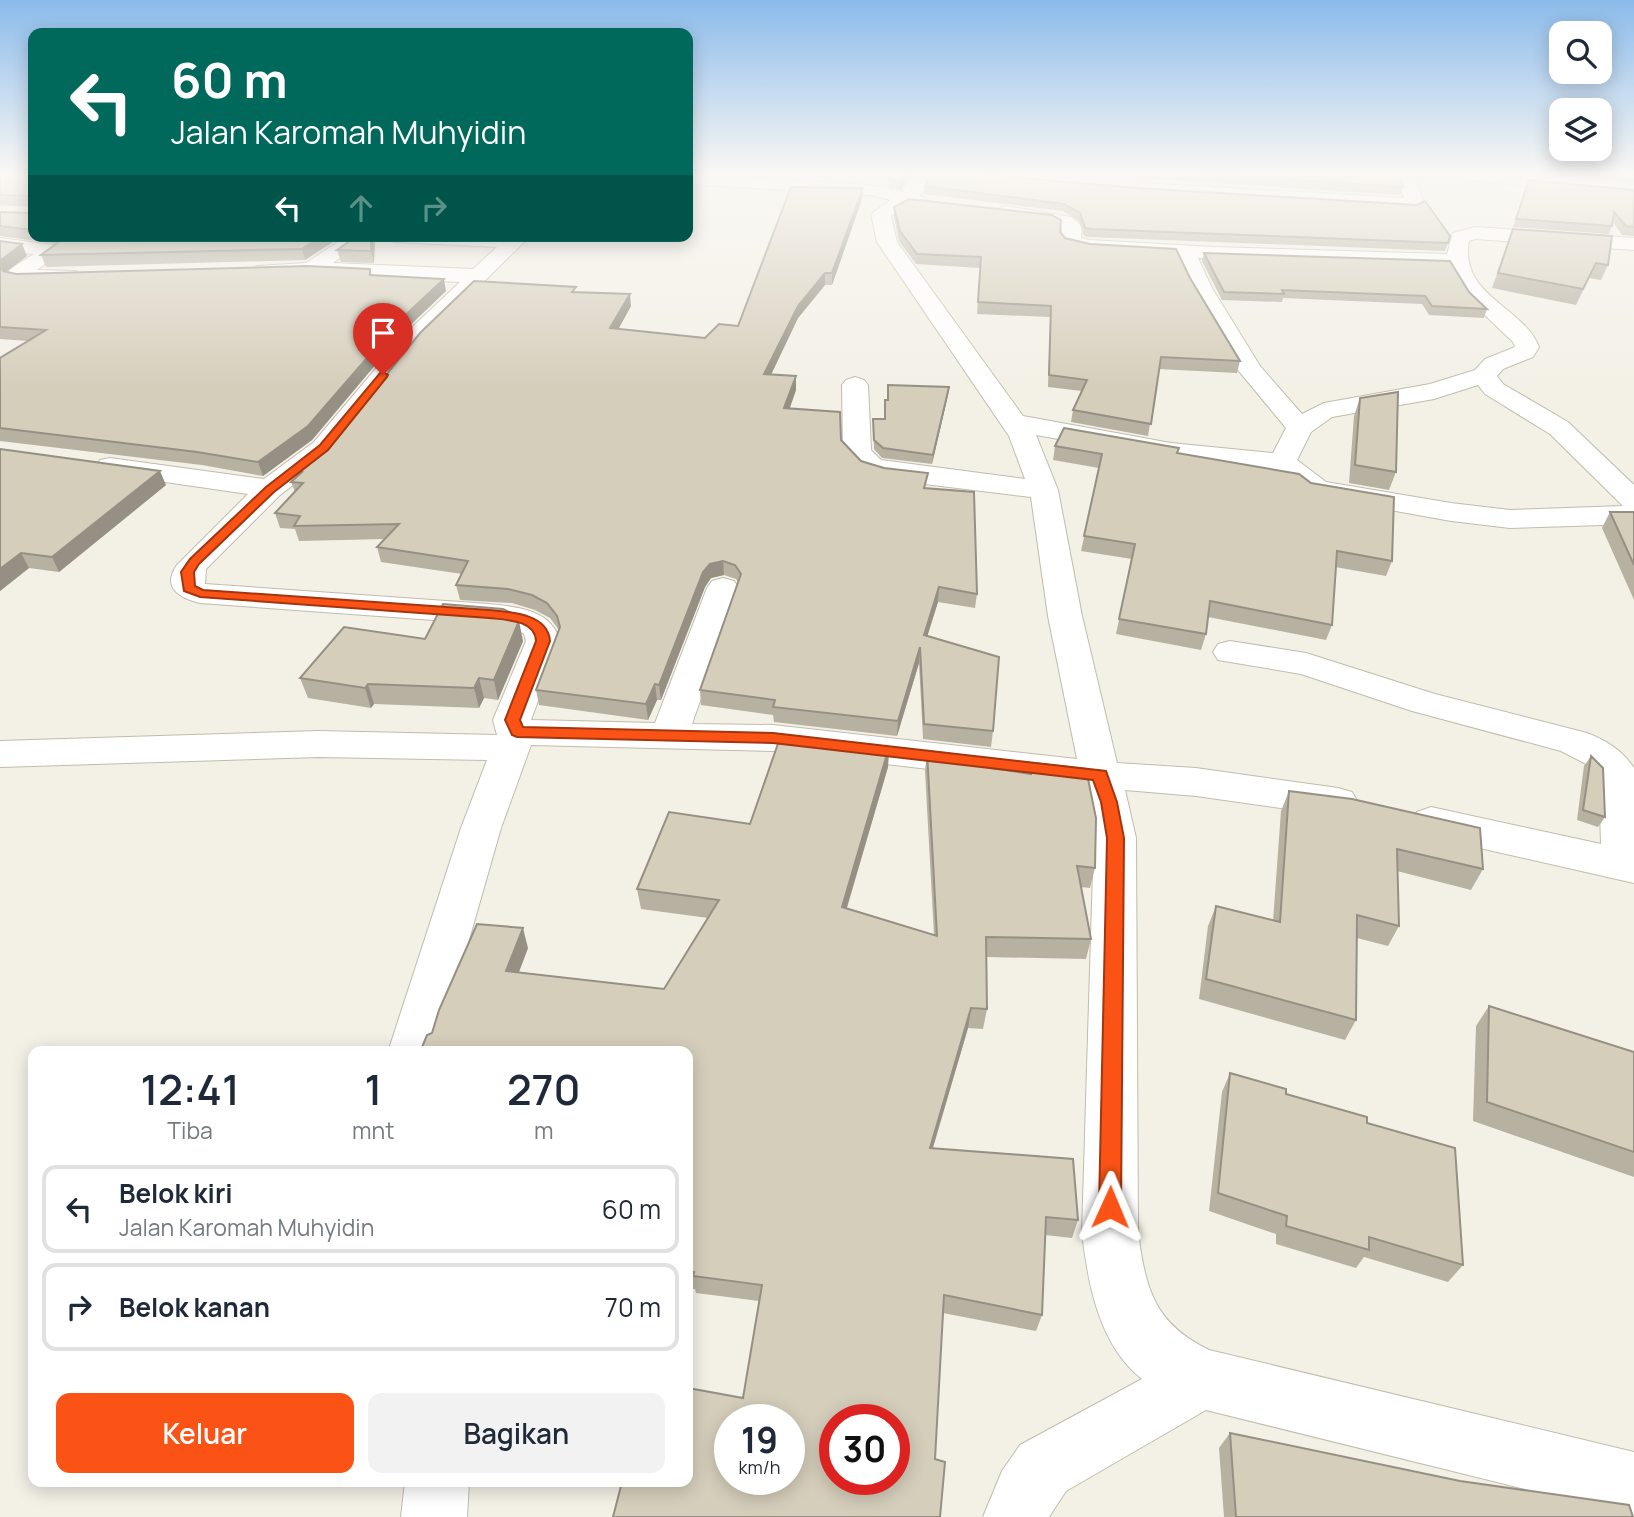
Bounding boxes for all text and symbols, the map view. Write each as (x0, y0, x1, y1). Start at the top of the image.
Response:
map controls (1549, 21, 1612, 161)
button: search (1549, 21, 1612, 84)
text: 60 m (171, 46, 288, 113)
icon: left (56, 56, 147, 147)
button: layers (1549, 98, 1612, 161)
text: Jalan Karomah Muhyidin (171, 110, 526, 154)
icon: left (269, 189, 307, 227)
icon: ahead (342, 189, 380, 227)
icon: right (415, 189, 453, 227)
pin (353, 303, 413, 375)
icon: arrive (364, 314, 402, 352)
text: 12:41 (140, 1060, 240, 1118)
text: 1 (364, 1060, 382, 1118)
text: 270 (507, 1060, 581, 1118)
text: Tiba (167, 1114, 213, 1146)
text: mnt (352, 1114, 394, 1146)
text: m (534, 1114, 553, 1146)
position arrow (1073, 1170, 1147, 1244)
text: Belok kiri (119, 1175, 233, 1211)
icon: left (60, 1190, 98, 1228)
text: 60 m (602, 1191, 661, 1227)
text: Jalan Karomah Muhyidin (119, 1211, 374, 1243)
icon: right (60, 1288, 98, 1326)
text: Belok kanan (119, 1289, 270, 1325)
text: 70 m (605, 1289, 661, 1325)
button: Keluar (56, 1393, 354, 1473)
button: Bagikan (368, 1393, 665, 1473)
speed limit sign: 30 (819, 1404, 910, 1495)
text: 19 (741, 1416, 778, 1464)
text: km/h (739, 1455, 780, 1479)

